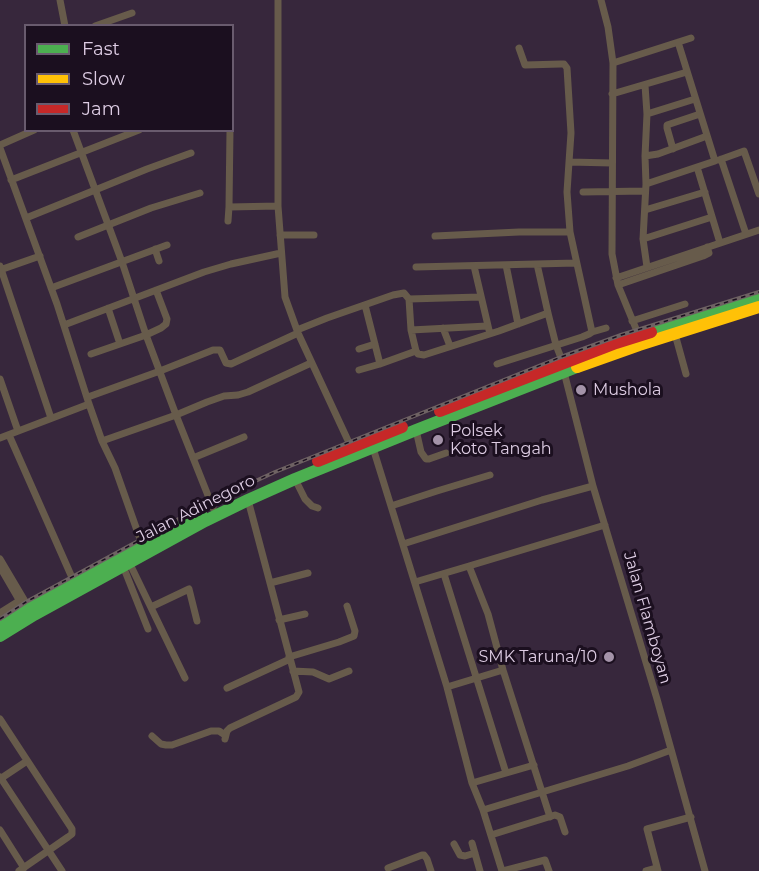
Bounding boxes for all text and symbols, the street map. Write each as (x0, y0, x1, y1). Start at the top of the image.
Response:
legend (24, 24, 234, 132)
text: Fast (82, 38, 120, 60)
text: Slow (82, 68, 125, 90)
text: Jam (82, 98, 121, 120)
place label: Mushola (593, 380, 661, 400)
marker: Mushola (574, 383, 588, 397)
place label: Polsek Koto Tangah (450, 421, 552, 459)
marker: Polsek Koto Tangah (431, 433, 445, 447)
street label: Jalan Adinegoro (134, 471, 258, 547)
street label: Jalan Flamboyan (619, 550, 675, 686)
place label: SMK Taruna/10 (479, 647, 597, 667)
marker: SMK Taruna/10 (602, 650, 616, 664)

